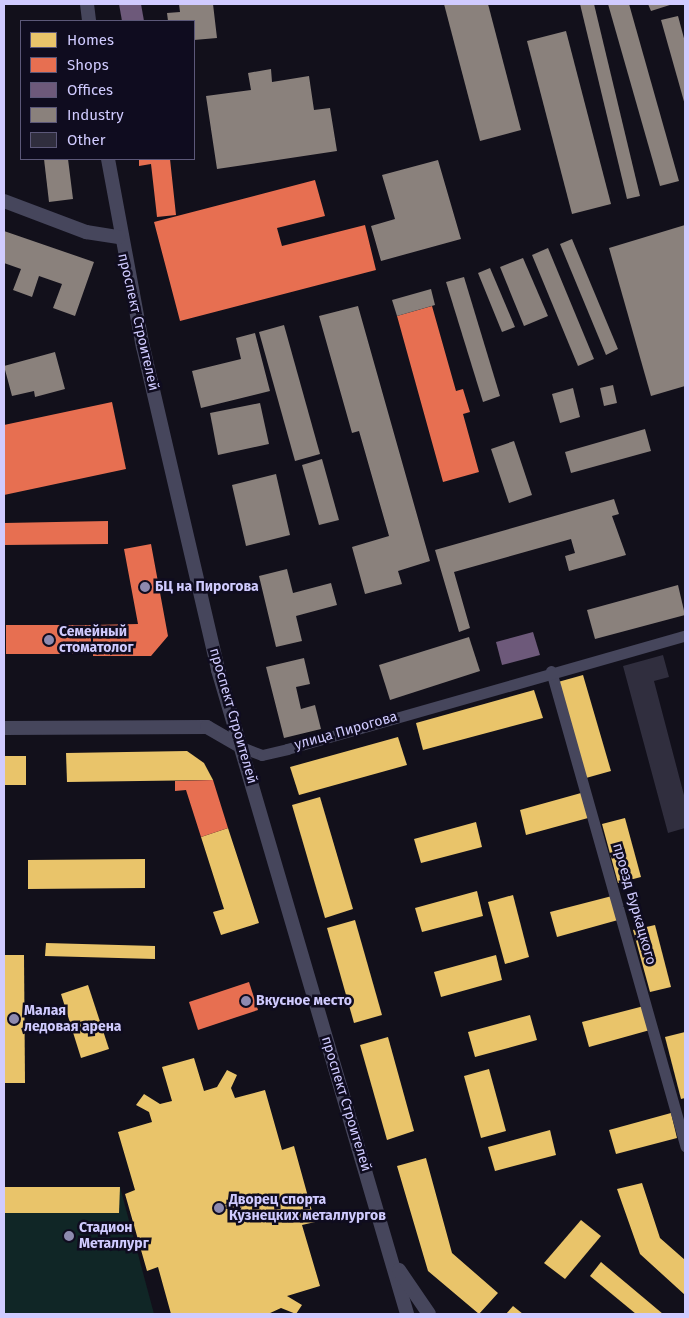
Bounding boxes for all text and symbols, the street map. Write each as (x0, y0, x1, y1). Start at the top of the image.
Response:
legend (20, 20, 195, 160)
text: Homes (67, 31, 114, 49)
text: Shops (67, 56, 109, 74)
text: Offices (67, 81, 113, 99)
text: Industry (67, 106, 124, 124)
text: Other (67, 131, 106, 149)
street label: проспект Строителей (114, 252, 162, 392)
place label: БЦ на Пирогова (155, 579, 259, 595)
marker: БЦ на Пирогова (139, 581, 151, 593)
place label: Семейный стоматолог (59, 624, 133, 656)
marker: Семейный стоматолог (43, 634, 55, 646)
street label: проспект Строителей (206, 646, 260, 786)
street label: улица Пирогова (293, 708, 399, 754)
street label: проезд Буркацкого (609, 841, 659, 967)
place label: Вкусное место (256, 993, 352, 1009)
marker: Вкусное место (240, 995, 252, 1007)
place label: Малая ледовая арена (24, 1003, 122, 1036)
marker: Малая ледовая арена (8, 1013, 20, 1025)
street label: проспект Строителей (317, 1034, 375, 1174)
place label: Дворец спорта Кузнецких металлургов (229, 1192, 386, 1224)
marker: Дворец спорта Кузнецких металлургов (213, 1202, 225, 1214)
place label: Стадион Металлург (79, 1220, 149, 1252)
marker: Стадион Металлург (63, 1230, 75, 1242)

